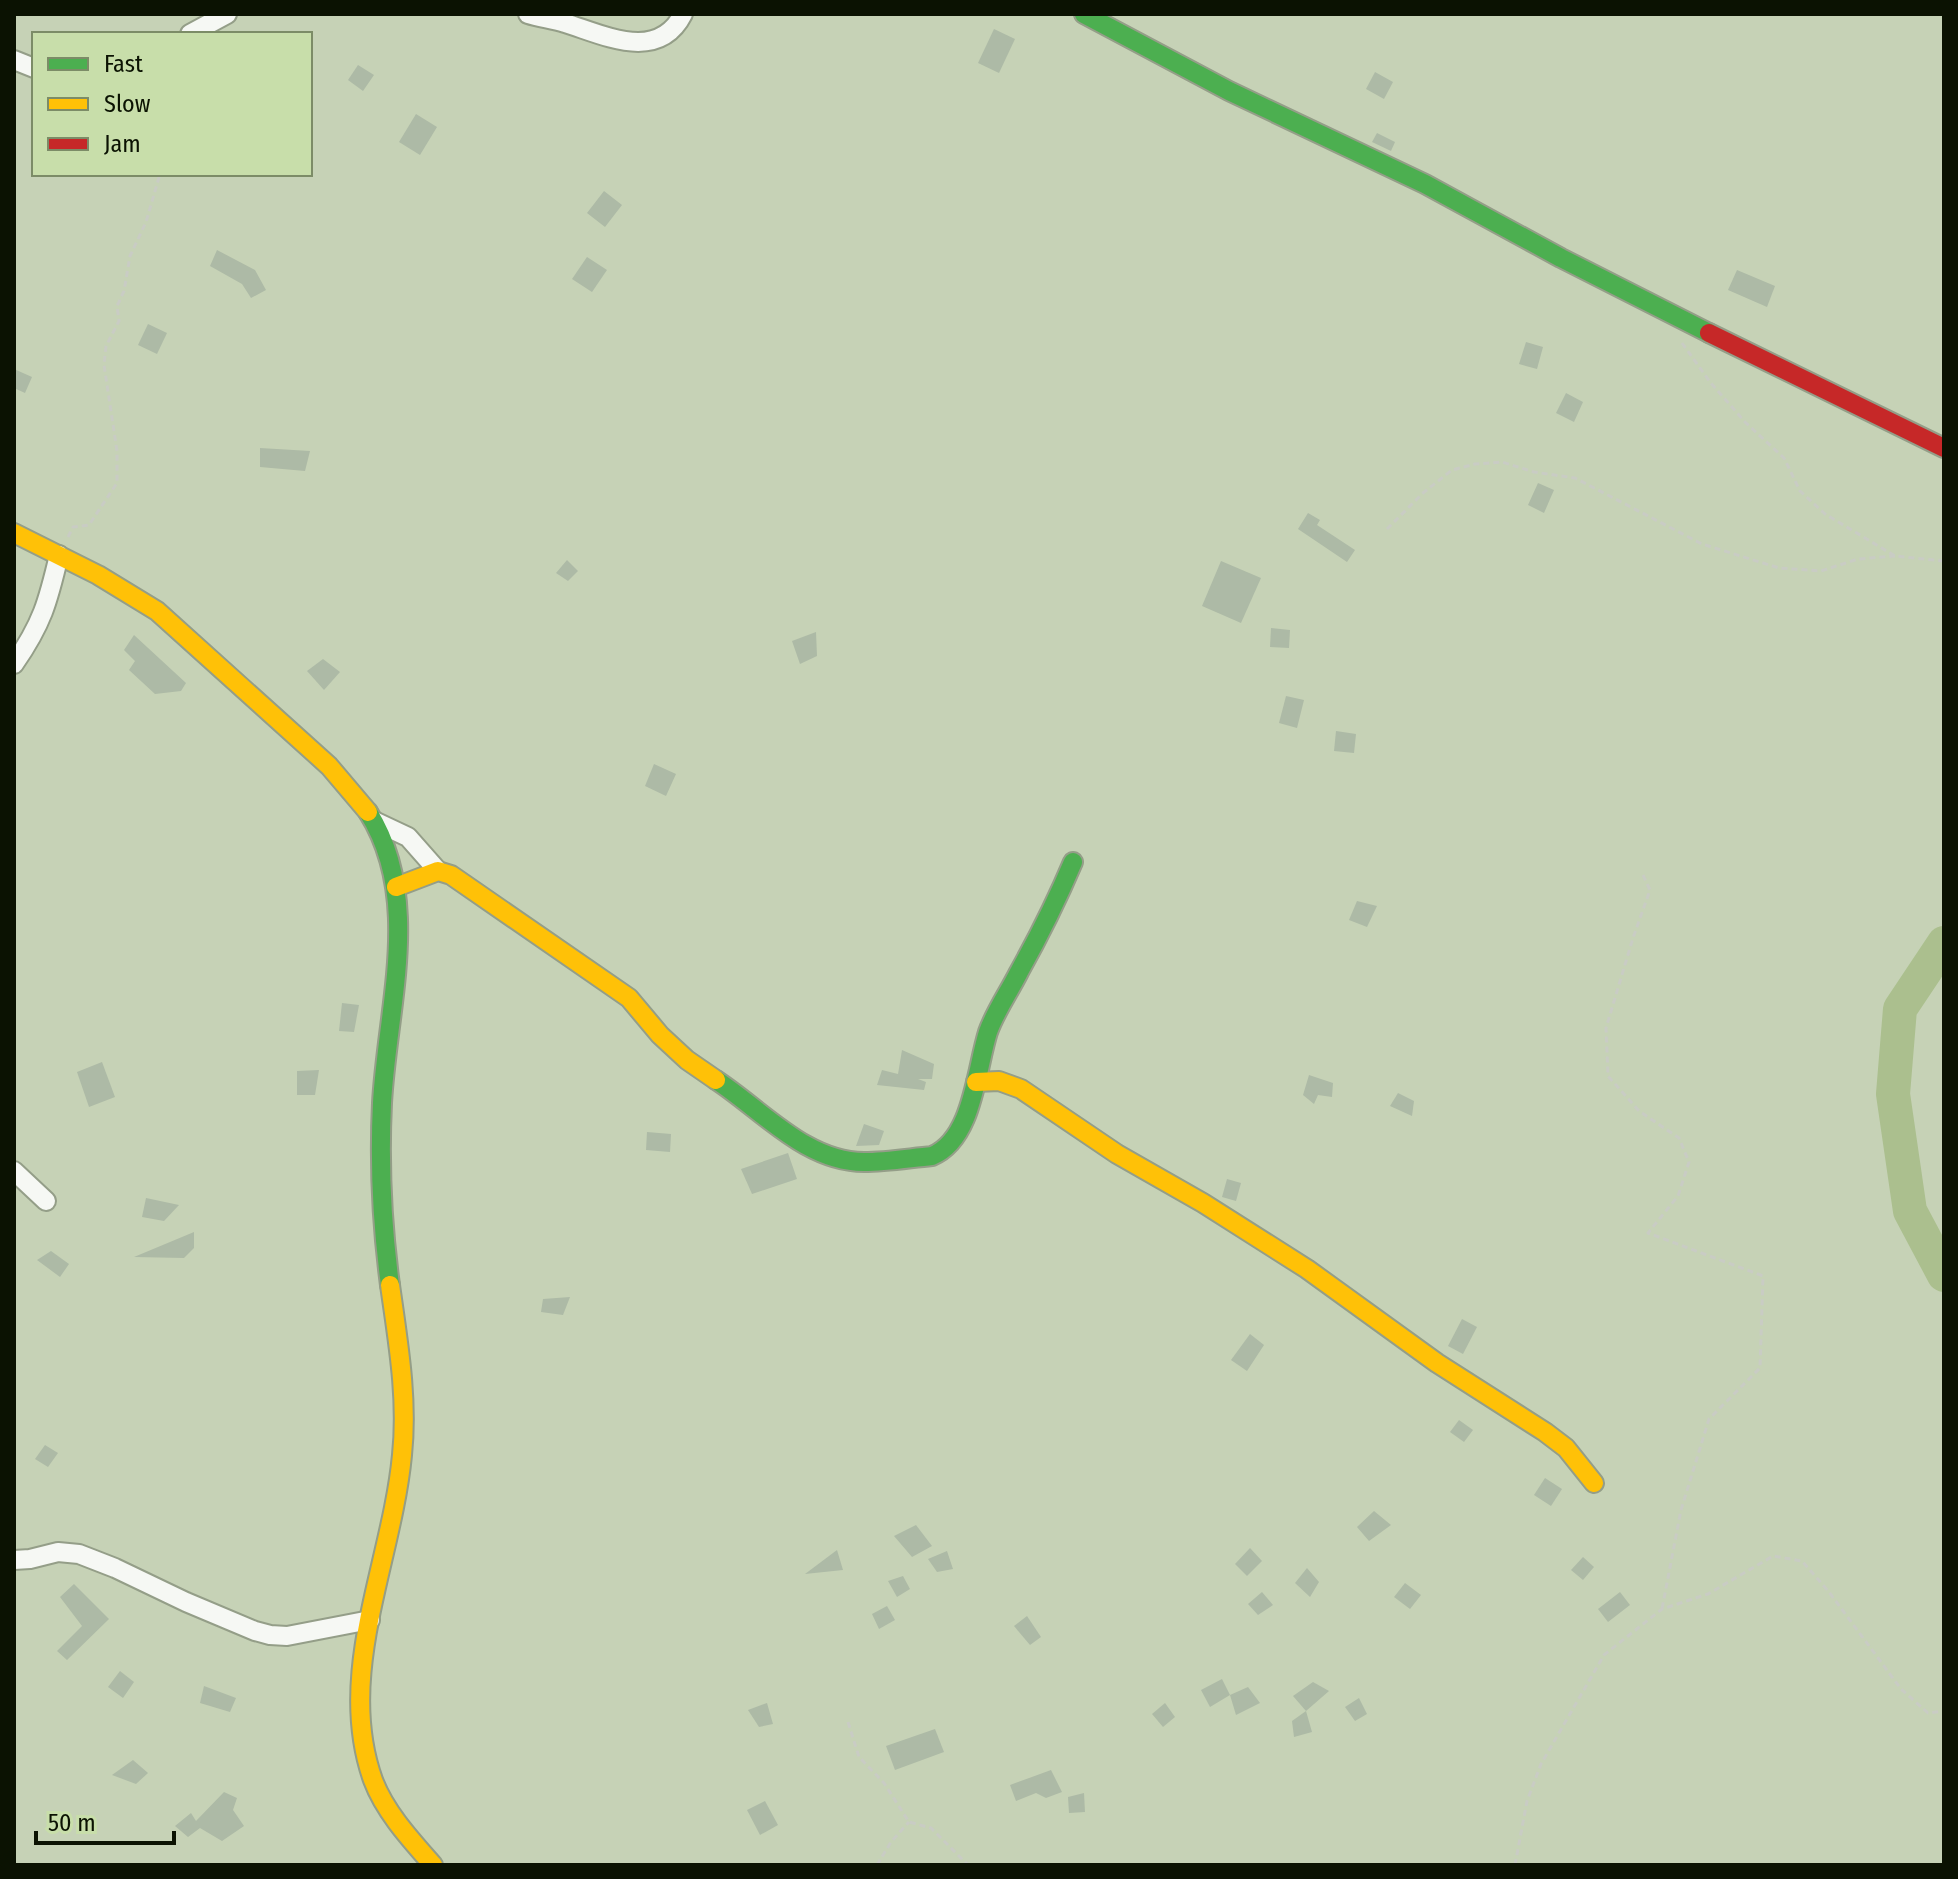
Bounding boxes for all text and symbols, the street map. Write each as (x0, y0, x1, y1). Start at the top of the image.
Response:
legend (32, 32, 312, 176)
text: Fast (104, 50, 143, 78)
text: Slow (104, 90, 151, 118)
text: Jam (104, 130, 141, 158)
scale bar (36, 1795, 174, 1845)
text: 50 m (48, 1809, 96, 1837)

